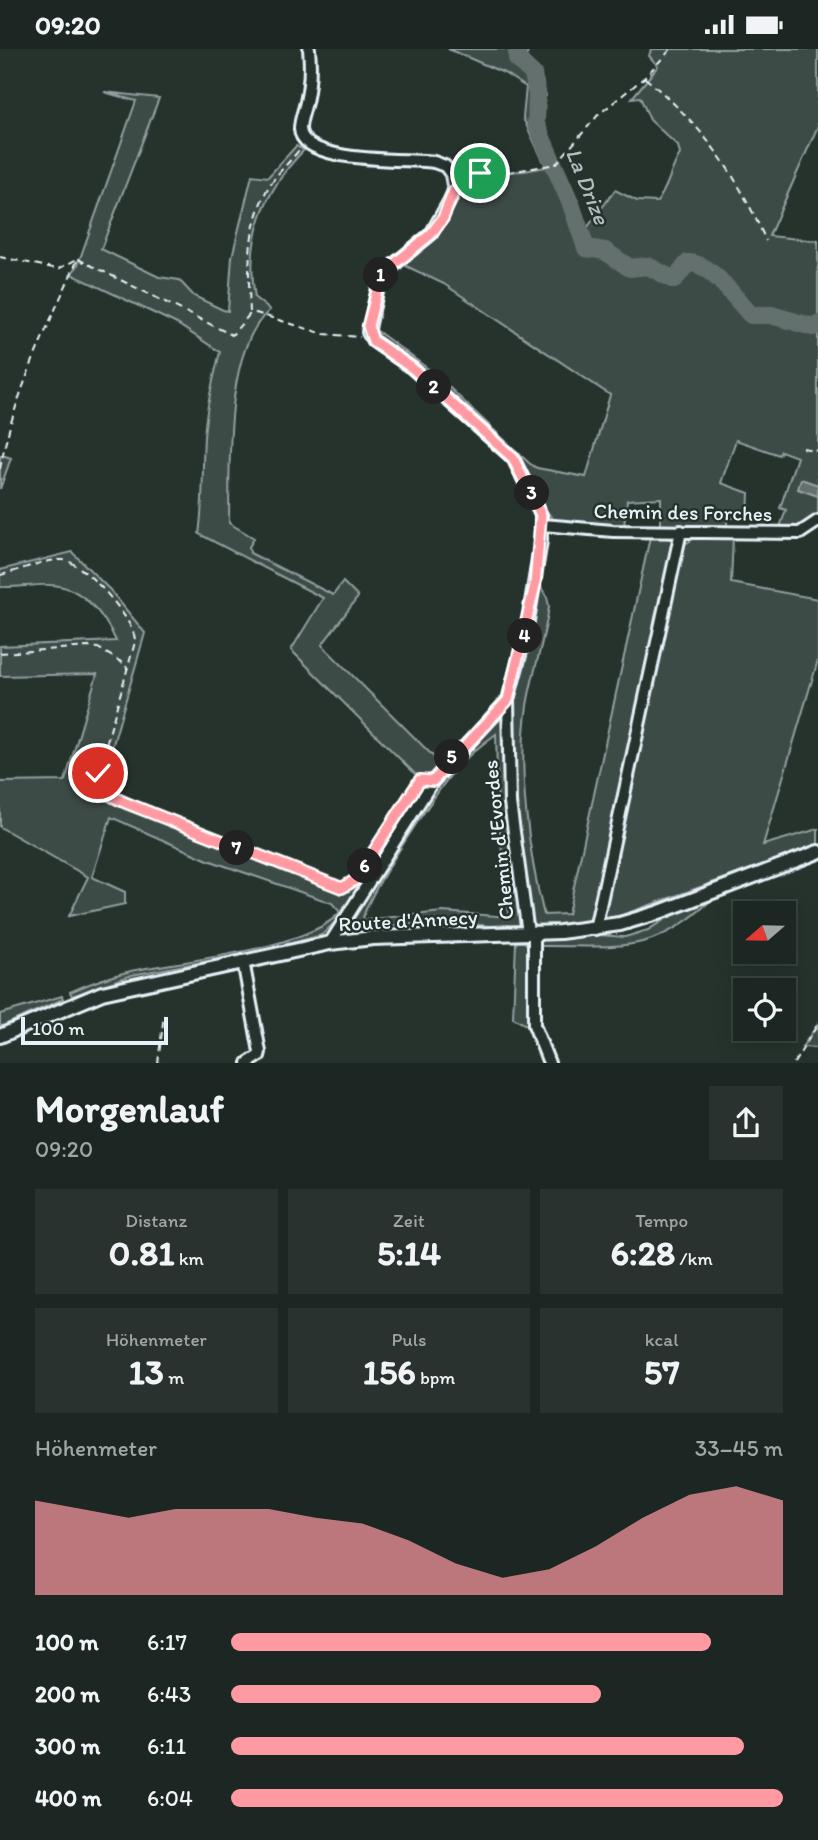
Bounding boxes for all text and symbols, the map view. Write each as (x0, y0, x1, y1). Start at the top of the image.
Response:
text: 09:20 (35, 9, 101, 41)
pin (450, 143, 510, 203)
water label: La Drize (560, 144, 616, 229)
icon: arrive (461, 154, 499, 192)
pin: 1 (364, 257, 398, 293)
text: 1 (376, 263, 385, 286)
pin: 2 (416, 369, 452, 405)
text: 2 (429, 375, 439, 398)
pin: 3 (514, 475, 550, 511)
text: 3 (526, 481, 537, 504)
street label: Chemin des Forches (593, 498, 773, 526)
pin: 4 (508, 619, 542, 653)
text: 4 (519, 624, 530, 647)
pin: 5 (434, 739, 470, 775)
pin (68, 743, 128, 803)
text: 5 (447, 745, 456, 768)
icon: check (79, 754, 117, 792)
street label: Chemin d'Evordes (477, 759, 519, 921)
pin: 7 (219, 831, 254, 865)
text: 7 (232, 836, 241, 859)
pin: 6 (348, 849, 382, 883)
text: 6 (359, 854, 370, 877)
north arrow (733, 901, 796, 964)
map controls (733, 901, 796, 1041)
street label: Route d'Annecy (338, 904, 478, 936)
button: locate (733, 978, 796, 1041)
scale bar (21, 1014, 168, 1046)
text: 100 m (32, 1017, 84, 1040)
text: Morgenlauf (35, 1086, 224, 1132)
button: share (709, 1086, 783, 1160)
text: 09:20 (35, 1135, 93, 1163)
text: Distanz (125, 1209, 187, 1232)
text: Zeit (393, 1209, 425, 1232)
text: Tempo (635, 1209, 688, 1232)
text: 0.81 (109, 1232, 174, 1274)
text: 5:14 (377, 1232, 441, 1274)
text: 6:28 (611, 1232, 675, 1274)
text: km (174, 1247, 204, 1270)
text: /km (675, 1247, 713, 1270)
text: Höhenmeter (106, 1328, 207, 1351)
text: Puls (391, 1328, 427, 1351)
text: kcal (645, 1328, 679, 1351)
text: 13 (129, 1351, 164, 1393)
text: 156 (363, 1351, 416, 1393)
text: 57 (644, 1351, 680, 1393)
text: m (164, 1366, 184, 1389)
text: bpm (416, 1366, 455, 1389)
text: Höhenmeter (35, 1434, 157, 1462)
text: 33–45 m (695, 1434, 783, 1462)
text: 100 m (35, 1628, 99, 1656)
text: 6:17 (147, 1628, 187, 1656)
text: 200 m (35, 1680, 100, 1708)
text: 6:43 (147, 1680, 191, 1708)
text: 300 m (35, 1732, 100, 1760)
text: 6:11 (147, 1732, 186, 1760)
text: 400 m (35, 1784, 102, 1812)
text: 6:04 (147, 1784, 193, 1812)

